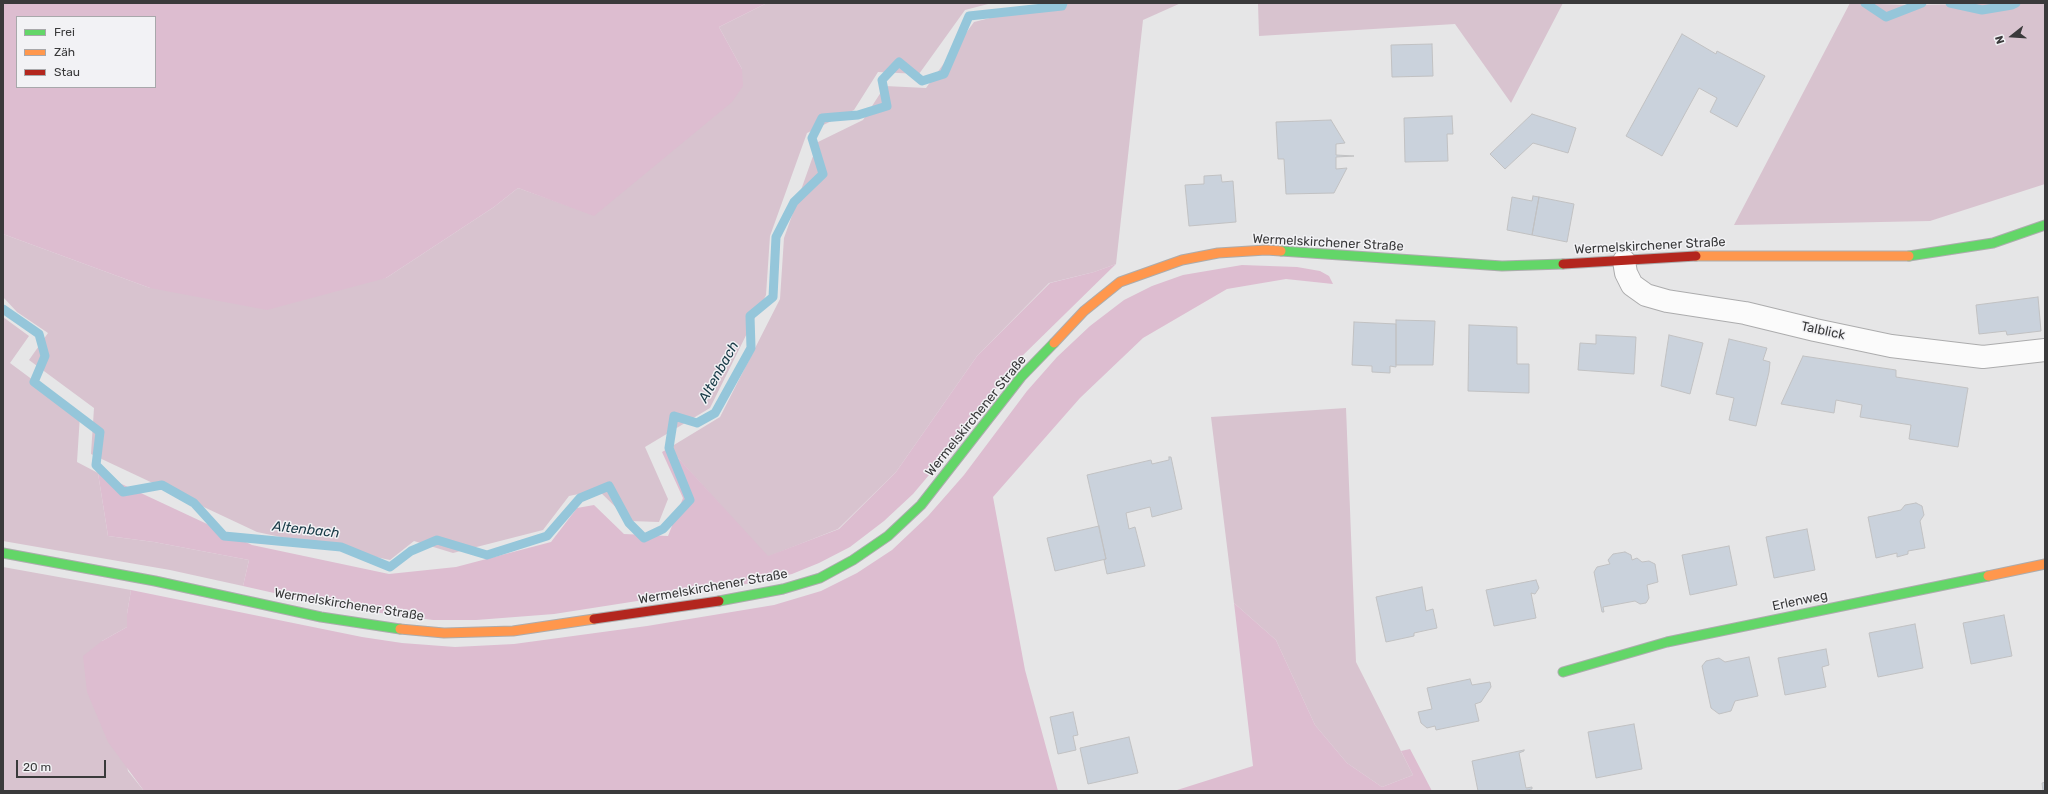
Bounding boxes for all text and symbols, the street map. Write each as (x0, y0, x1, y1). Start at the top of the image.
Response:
legend (16, 16, 156, 88)
north arrow (1992, 16, 2032, 56)
text: Frei (54, 25, 75, 39)
text: N (1993, 34, 2007, 45)
text: Zäh (54, 45, 75, 59)
text: Stau (54, 65, 80, 79)
street label: Wermelskirchener Straße (1252, 231, 1404, 255)
street label: Wermelskirchener Straße (1574, 234, 1726, 258)
street label: Talblick (1800, 319, 1846, 343)
water label: Altenbach (695, 339, 743, 405)
street label: Wermelskirchener Straße (922, 352, 1030, 480)
water label: Altenbach (272, 518, 340, 542)
street label: Wermelskirchener Straße (637, 566, 789, 608)
street label: Wermelskirchener Straße (273, 585, 425, 625)
street label: Erlenweg (1771, 588, 1829, 614)
scale bar (18, 752, 108, 778)
text: 20 m (23, 760, 51, 774)

